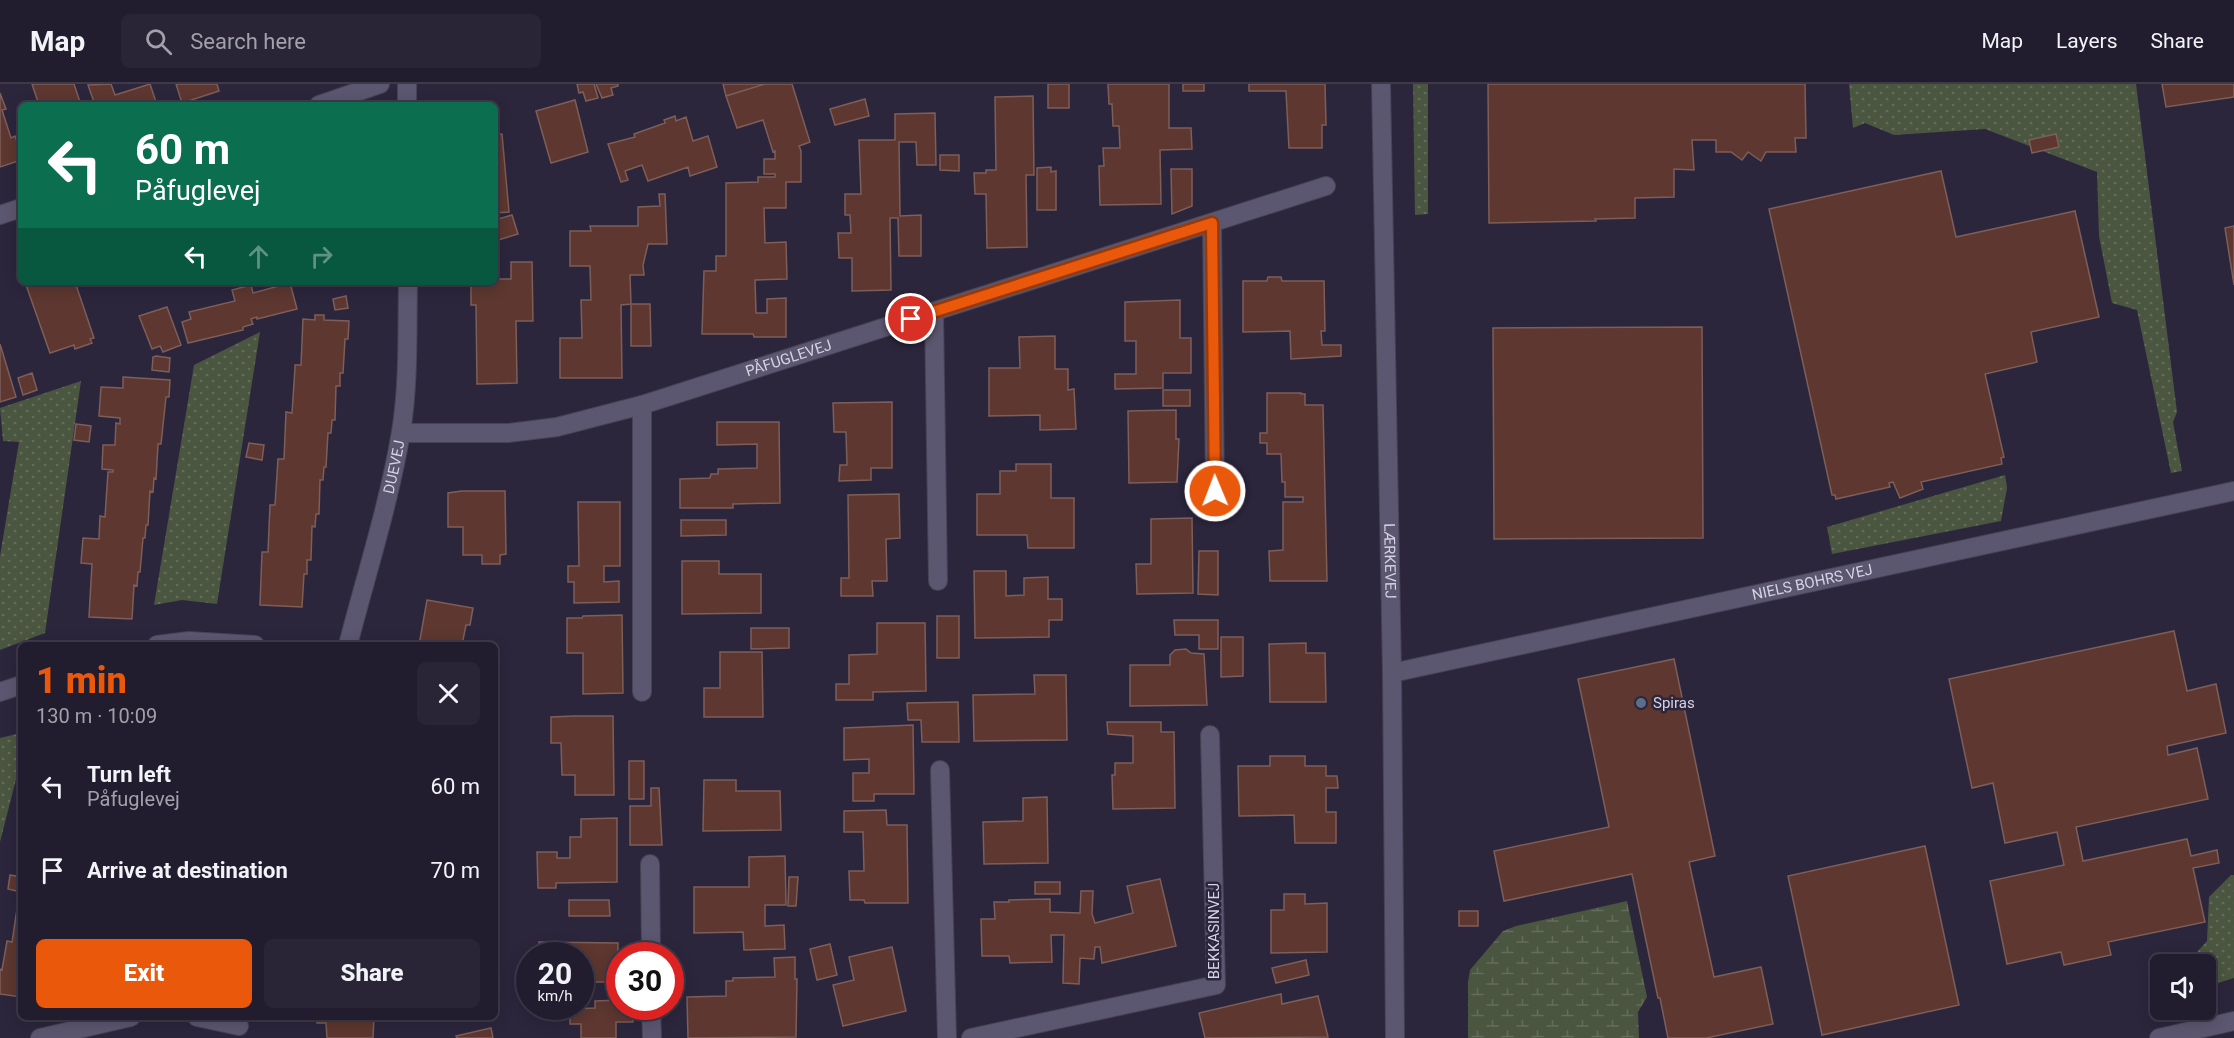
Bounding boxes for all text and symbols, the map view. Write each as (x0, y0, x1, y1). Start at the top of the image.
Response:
search box (121, 14, 541, 68)
text: Map (30, 25, 85, 58)
icon: search (142, 25, 175, 58)
text: Search here (190, 29, 306, 54)
text: Map (1981, 29, 2023, 53)
text: Layers (2056, 29, 2117, 53)
text: Share (2150, 29, 2204, 53)
text: 60 m (135, 125, 230, 174)
icon: left (36, 126, 114, 204)
text: Påfuglevej (135, 175, 260, 207)
icon: left (179, 240, 212, 273)
icon: ahead (242, 240, 275, 273)
icon: right (305, 240, 338, 273)
pin (885, 293, 936, 344)
icon: arrive (894, 302, 927, 335)
street label: PÅFUGLEVEJ (743, 336, 834, 380)
street label: DUEVEJ (380, 439, 408, 496)
position arrow (1183, 459, 1247, 523)
street label: LÆRKEVEJ (1380, 523, 1400, 599)
street label: NIELS BOHRS VEJ (1750, 560, 1874, 604)
text: 1 min (36, 660, 127, 702)
button: close (417, 662, 480, 725)
place label: Spiras (1653, 694, 1695, 712)
marker: Spiras (1634, 696, 1648, 710)
text: 130 m · 10:09 (36, 704, 157, 728)
text: Turn left (87, 762, 171, 787)
icon: left (36, 770, 69, 803)
text: 60 m (431, 774, 480, 799)
text: Påfuglevej (87, 787, 180, 811)
icon: arrive (36, 854, 69, 887)
text: Arrive at destination (87, 858, 288, 883)
text: 70 m (431, 858, 480, 883)
street label: BEKKASINVEJ (1205, 883, 1223, 979)
button: Exit (36, 939, 252, 1008)
button: Share (264, 939, 480, 1008)
speed limit sign: 30 (606, 942, 684, 1020)
map controls (2150, 954, 2216, 1020)
button: sound (2150, 954, 2216, 1020)
text: 20 (538, 956, 572, 991)
text: km/h (537, 987, 573, 1005)

